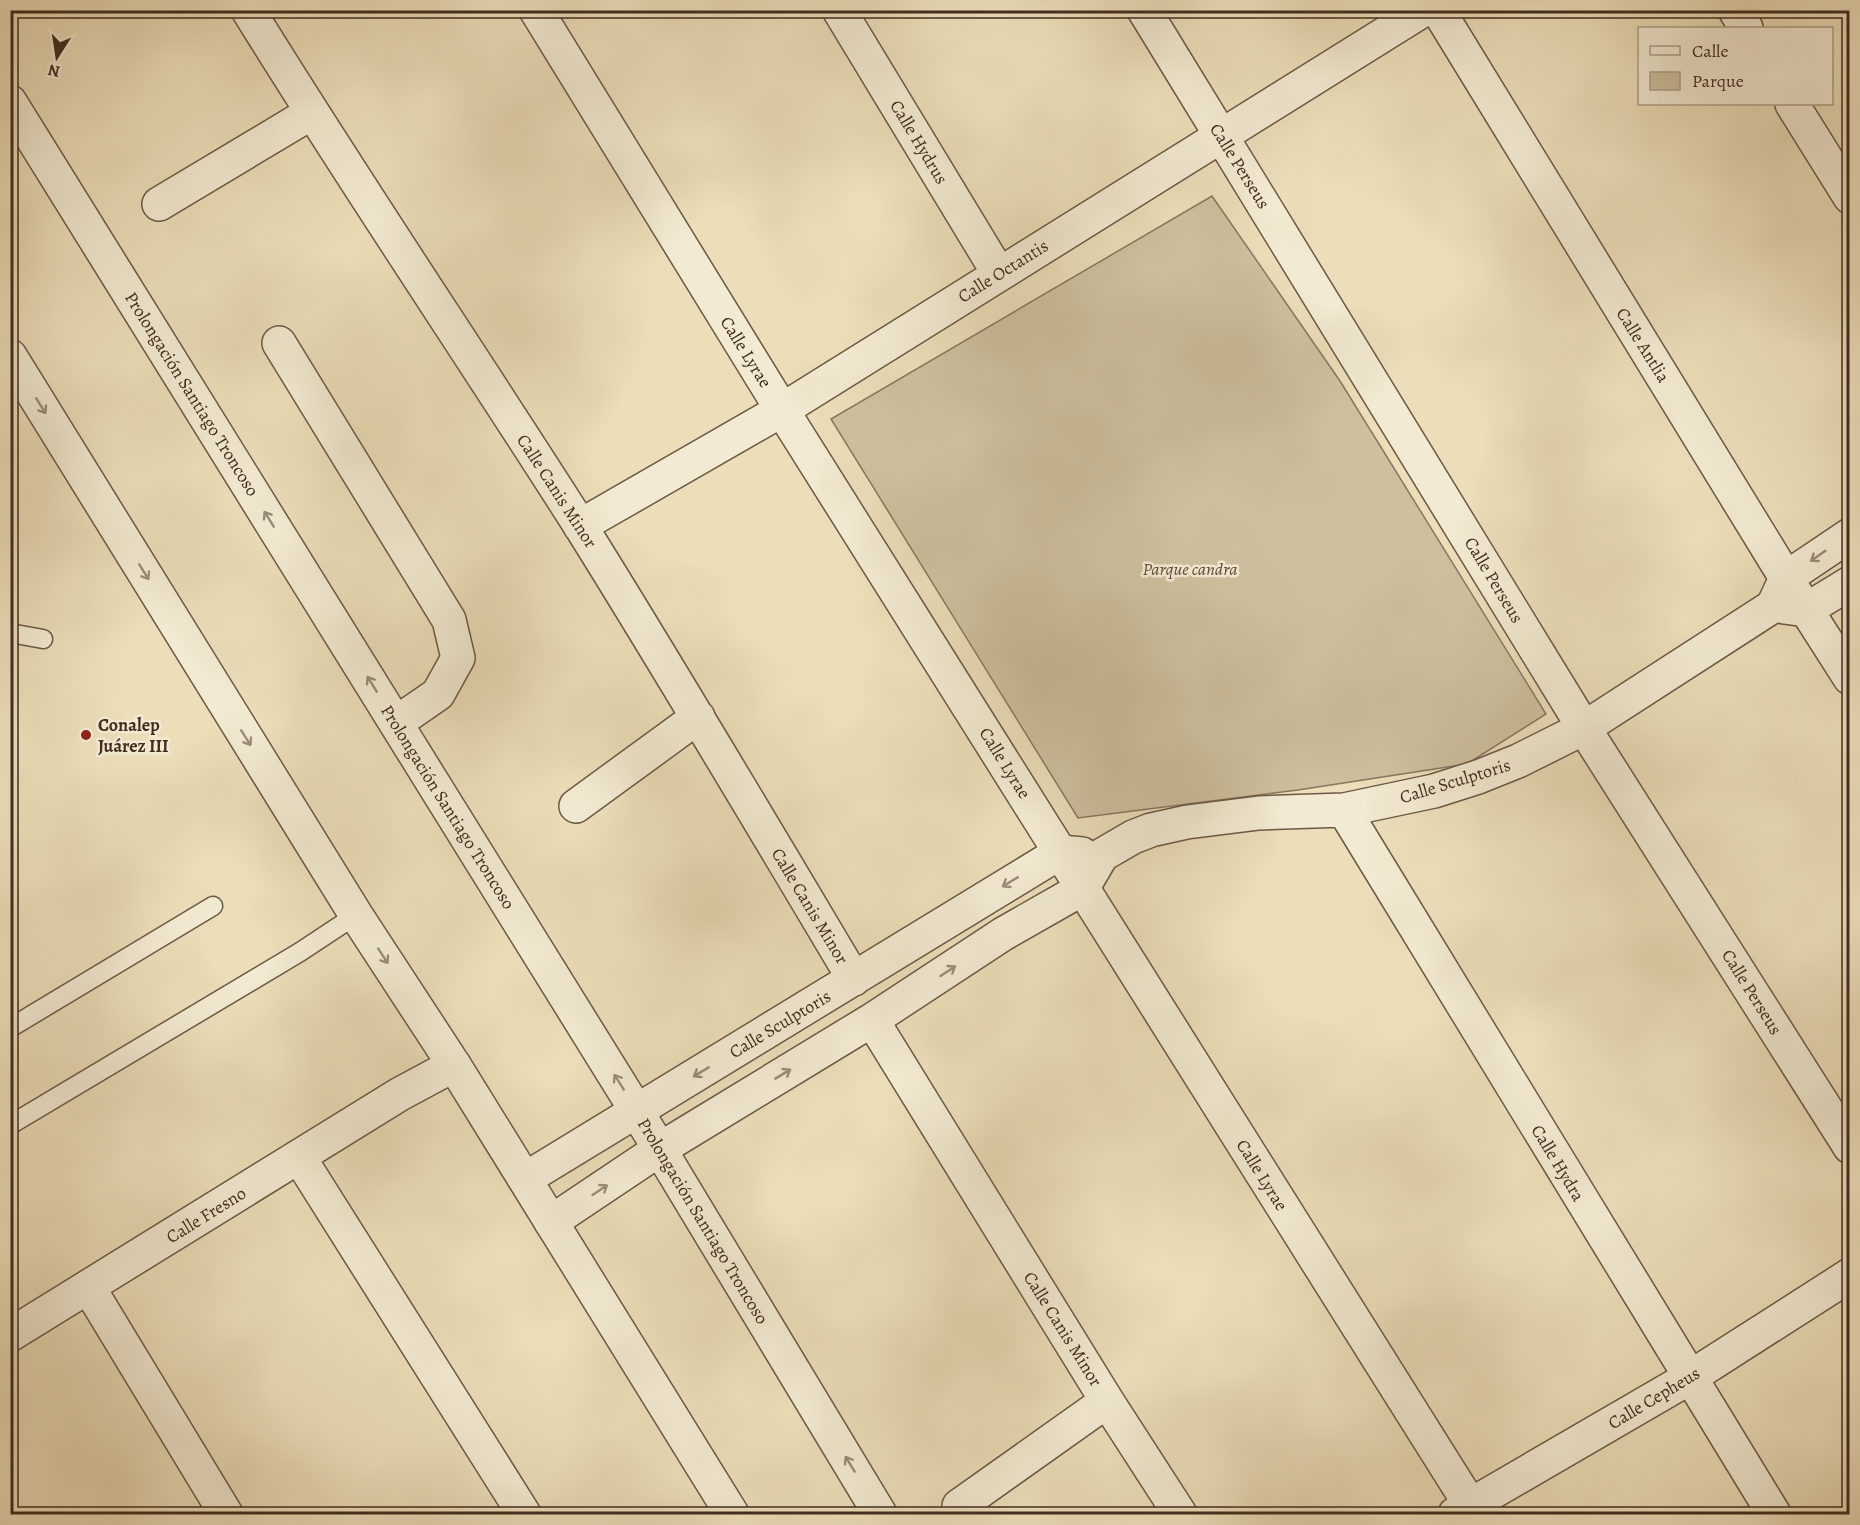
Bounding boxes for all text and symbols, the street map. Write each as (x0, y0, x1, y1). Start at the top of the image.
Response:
north arrow (27, 27, 87, 87)
legend (1638, 27, 1833, 105)
text: Calle (1692, 39, 1729, 63)
text: N (46, 59, 62, 83)
text: Parque (1692, 69, 1744, 93)
street label: Calle Hydrus (884, 95, 954, 189)
street label: Calle Perseus (1204, 119, 1276, 213)
street label: Calle Octantis (953, 234, 1053, 308)
street label: Prolongación Santiago Troncoso (119, 287, 265, 501)
street label: Calle Antlia (1611, 303, 1676, 387)
street label: Calle Lyrae (715, 312, 777, 392)
one-way arrow (36, 397, 48, 414)
street label: Calle Canis Minor (511, 429, 603, 553)
one-way arrow (263, 511, 275, 528)
street label: Calle Perseus (1459, 532, 1529, 628)
one-way arrow (1810, 550, 1826, 562)
park label: Parque candra (1142, 557, 1238, 581)
one-way arrow (138, 563, 150, 580)
one-way arrow (365, 676, 378, 693)
street label: Prolongación Santiago Troncoso (375, 700, 521, 914)
place label: Conalep Juárez III (98, 713, 169, 758)
street label: Calle Lyrae (974, 723, 1036, 803)
marker: Conalep Juárez III (79, 728, 93, 742)
one-way arrow (240, 729, 253, 746)
street label: Calle Sculptoris (1397, 753, 1513, 809)
street label: Calle Canis Minor (766, 844, 854, 969)
one-way arrow (1002, 876, 1019, 889)
street label: Calle Perseus (1716, 945, 1788, 1039)
one-way arrow (377, 947, 389, 964)
one-way arrow (939, 964, 956, 977)
street label: Calle Sculptoris (725, 984, 835, 1064)
one-way arrow (693, 1066, 710, 1078)
one-way arrow (774, 1068, 791, 1080)
one-way arrow (612, 1074, 624, 1091)
street label: Prolongación Santiago Troncoso (632, 1113, 774, 1329)
street label: Calle Hydra (1526, 1120, 1591, 1206)
street label: Calle Lyrae (1231, 1135, 1293, 1215)
street label: Calle Fresno (162, 1181, 250, 1249)
one-way arrow (591, 1183, 608, 1195)
street label: Calle Canis Minor (1018, 1267, 1108, 1391)
street label: Calle Cepheus (1604, 1361, 1704, 1435)
one-way arrow (844, 1456, 856, 1473)

